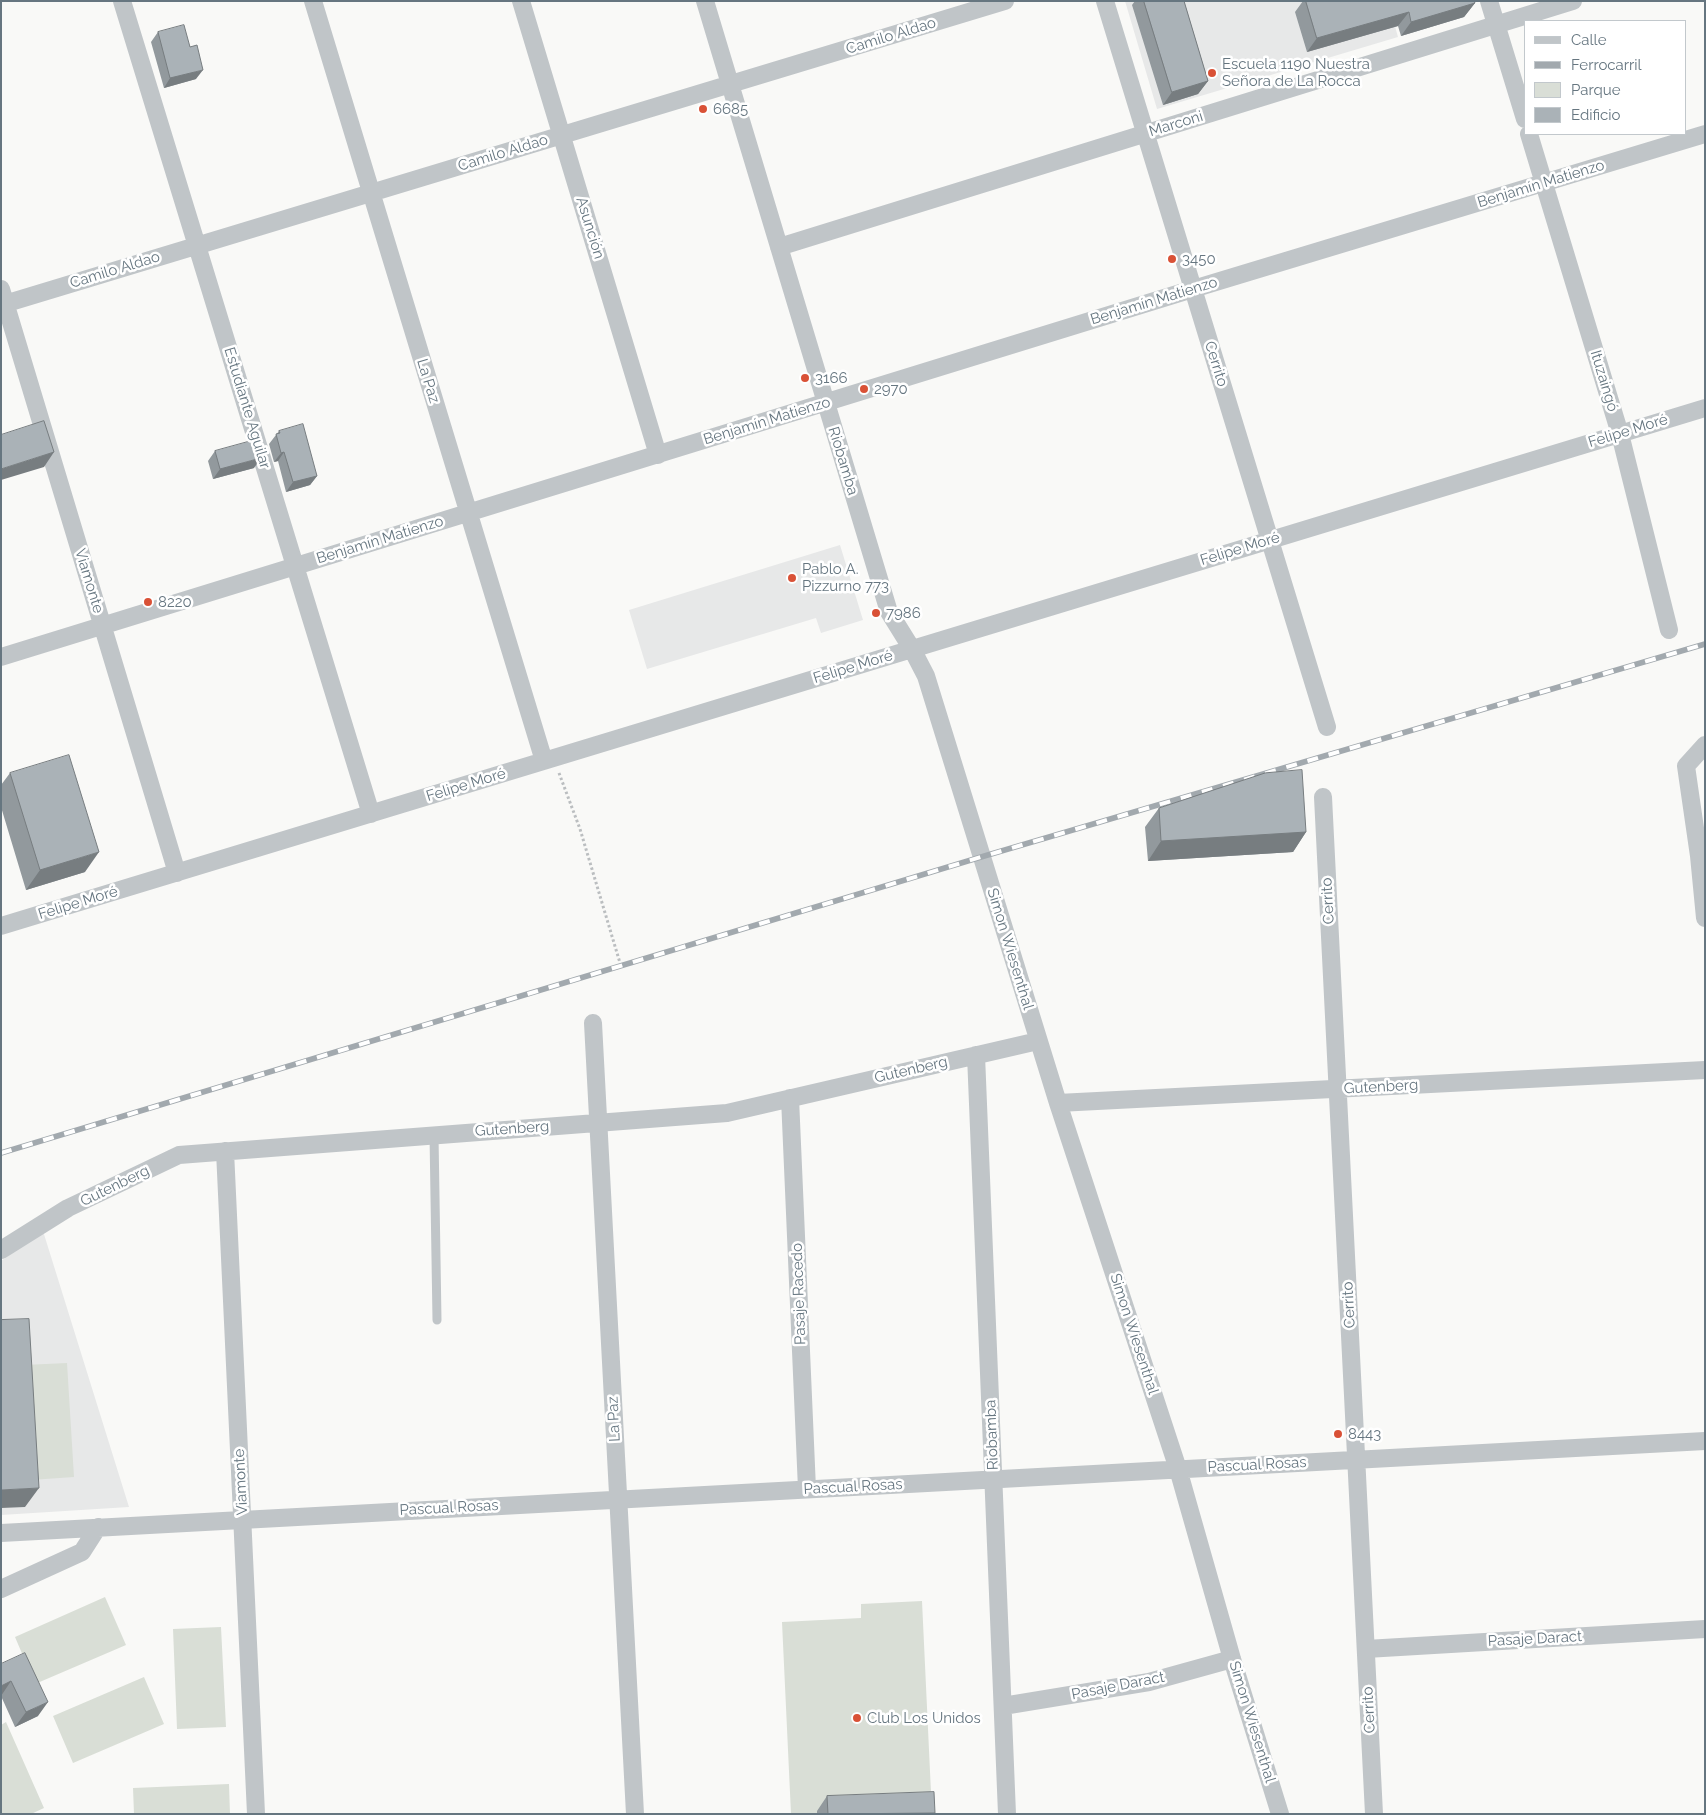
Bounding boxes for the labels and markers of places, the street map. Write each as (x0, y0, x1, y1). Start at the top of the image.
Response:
place label: Escuela 1190 Nuestra Señora de La Rocca (1222, 55, 1370, 90)
marker: Escuela 1190 Nuestra Señora de La Rocca (1206, 67, 1218, 79)
place label: 6685 (713, 100, 748, 118)
marker: 6685 (697, 103, 709, 115)
place label: 3450 (1182, 250, 1216, 268)
marker: 3450 (1166, 253, 1178, 265)
place label: 3166 (815, 369, 848, 387)
marker: 3166 (799, 372, 811, 384)
place label: 2970 (874, 380, 908, 398)
marker: 2970 (858, 383, 870, 395)
place label: Pablo A. Pizzurno 773 (802, 560, 889, 595)
marker: Pablo A. Pizzurno 773 (786, 572, 798, 584)
place label: 8220 (158, 593, 192, 611)
marker: 8220 (142, 596, 154, 608)
place label: 7986 (886, 604, 921, 622)
marker: 7986 (870, 607, 882, 619)
place label: 8443 (1348, 1425, 1381, 1443)
marker: 8443 (1332, 1428, 1344, 1440)
place label: Club Los Unidos (867, 1709, 981, 1727)
marker: Club Los Unidos (851, 1712, 863, 1724)

